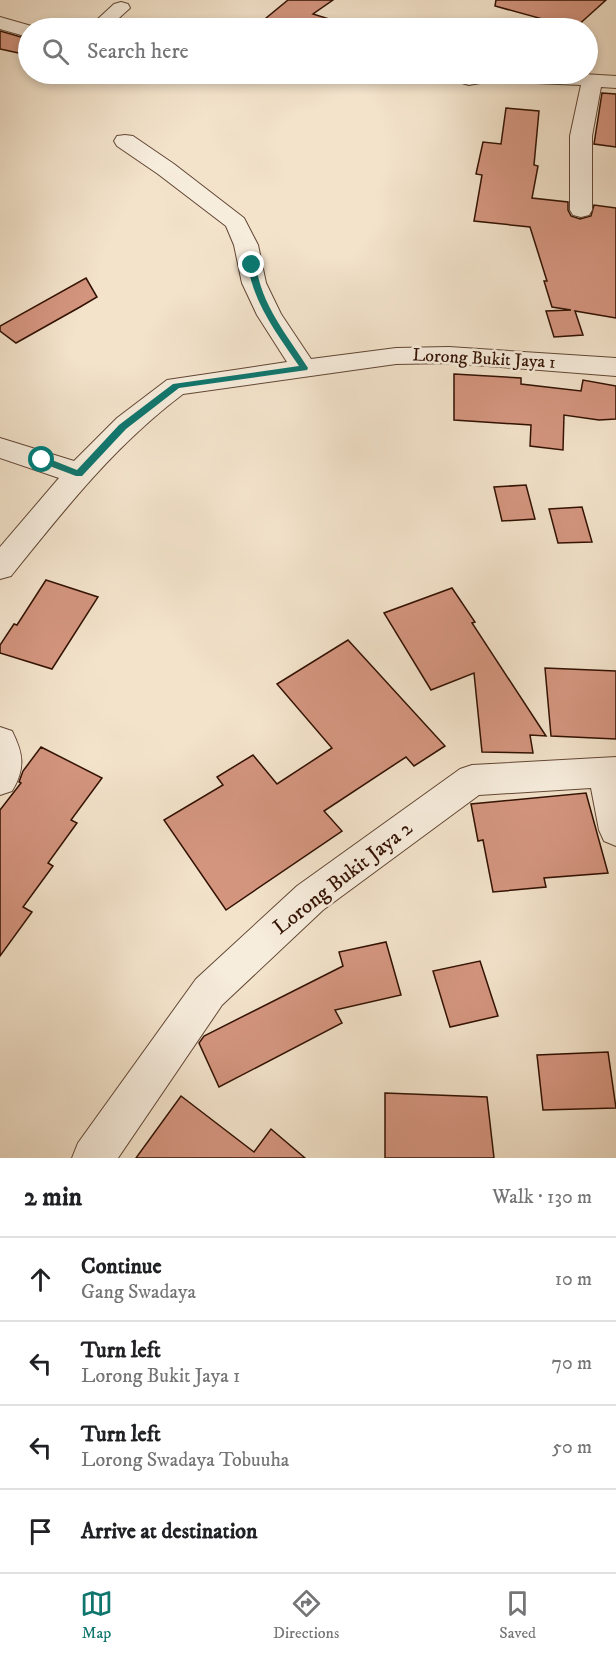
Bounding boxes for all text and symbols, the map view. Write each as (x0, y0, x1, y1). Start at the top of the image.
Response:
search box (18, 18, 598, 84)
icon: search (39, 35, 72, 68)
text: Search here (87, 38, 189, 65)
route end (238, 251, 264, 277)
street label: Lorong Bukit Jaya 1 (412, 344, 556, 374)
route start (28, 446, 54, 472)
street label: Lorong Bukit Jaya 2 (268, 815, 418, 941)
text: 2 min (24, 1181, 82, 1214)
text: Walk · 130 m (492, 1185, 592, 1210)
text: Continue (81, 1253, 162, 1280)
icon: ahead (24, 1263, 57, 1296)
text: 10 m (555, 1267, 592, 1292)
text: Gang Swadaya (81, 1280, 196, 1305)
text: Turn left (81, 1337, 161, 1364)
icon: left (24, 1347, 57, 1380)
text: 70 m (551, 1351, 592, 1376)
text: Lorong Bukit Jaya 1 (81, 1364, 240, 1389)
text: Turn left (81, 1421, 161, 1448)
icon: left (24, 1431, 57, 1464)
text: 50 m (552, 1435, 592, 1460)
text: Lorong Swadaya Tobuuha (81, 1448, 289, 1473)
icon: arrive (24, 1515, 57, 1548)
text: Arrive at destination (81, 1518, 258, 1545)
tab: Map (80, 1587, 113, 1643)
tab: Directions (273, 1587, 339, 1643)
tab: Saved (499, 1587, 536, 1643)

